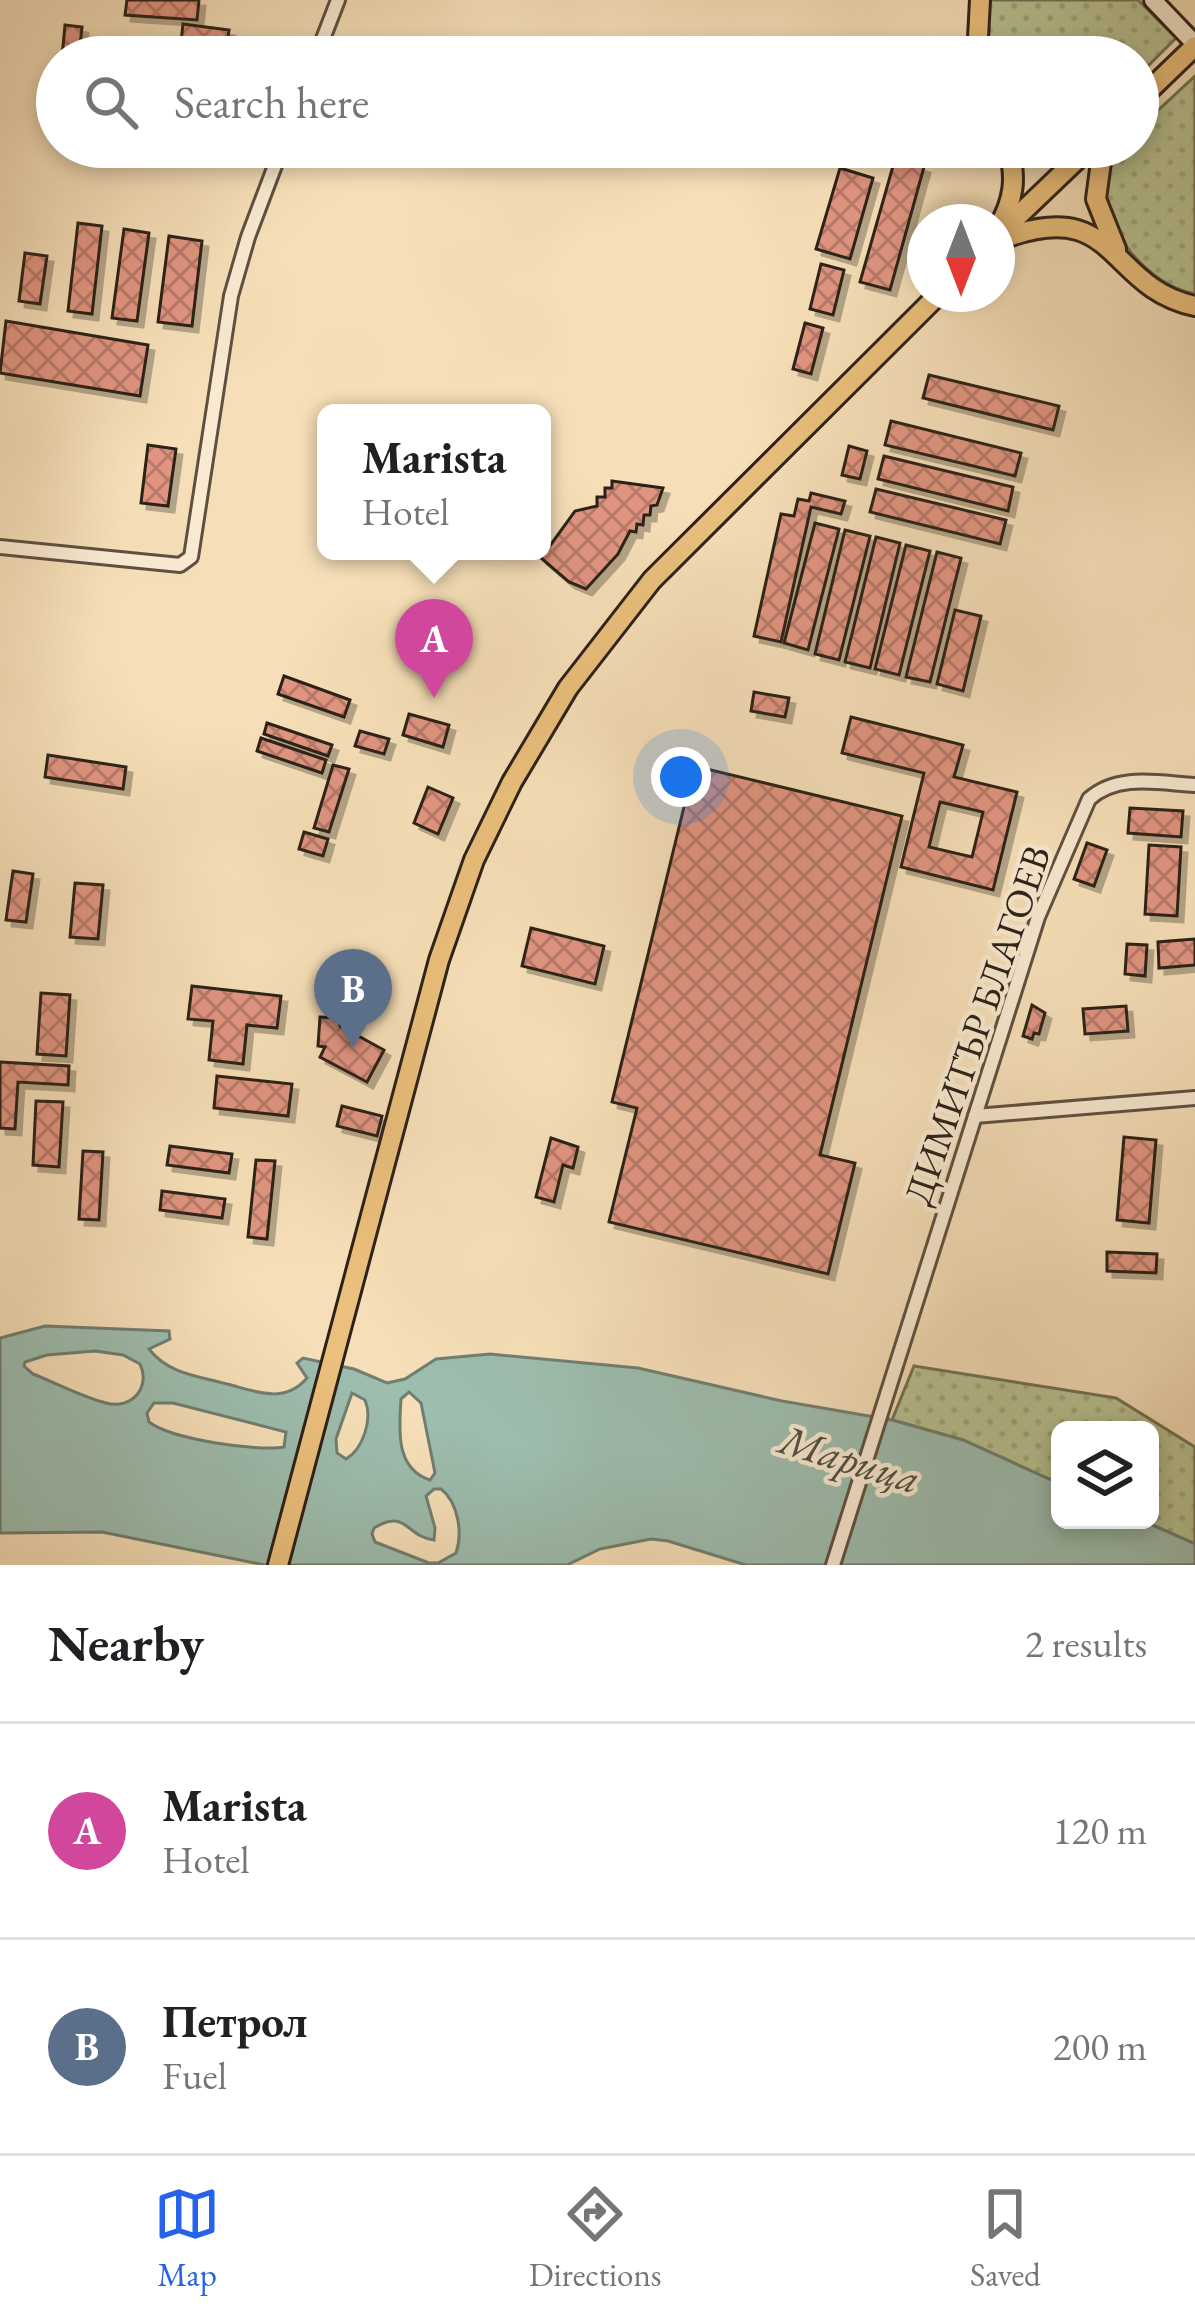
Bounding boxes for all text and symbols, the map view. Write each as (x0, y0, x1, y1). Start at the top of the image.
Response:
search box (36, 36, 1159, 168)
icon: search (78, 69, 144, 135)
text: Search here (174, 73, 369, 131)
north arrow (907, 204, 1015, 312)
popup (317, 404, 551, 560)
text: Marista (362, 428, 506, 486)
text: Hotel (362, 486, 449, 537)
pin: A (395, 599, 473, 698)
your location (651, 747, 711, 807)
street label: ДИМИТЪР БЛАГОЕВ (892, 839, 1062, 1211)
pin: B (314, 949, 392, 1048)
water label: Марица (770, 1411, 927, 1506)
map controls (1051, 1421, 1159, 1529)
button: layers (1051, 1421, 1159, 1529)
text: Nearby (48, 1610, 204, 1676)
text: 2 results (1025, 1618, 1147, 1669)
text: Marista (162, 1776, 307, 1834)
text: A (73, 1805, 101, 1856)
text: 120 m (1053, 1805, 1147, 1856)
text: Hotel (162, 1834, 250, 1885)
text: Петрол (162, 1992, 308, 2050)
text: B (75, 2021, 99, 2072)
text: 200 m (1053, 2021, 1147, 2072)
text: Fuel (162, 2050, 227, 2101)
tab: Map (154, 2181, 220, 2296)
tab: Directions (529, 2181, 662, 2296)
tab: Saved (970, 2181, 1041, 2296)

